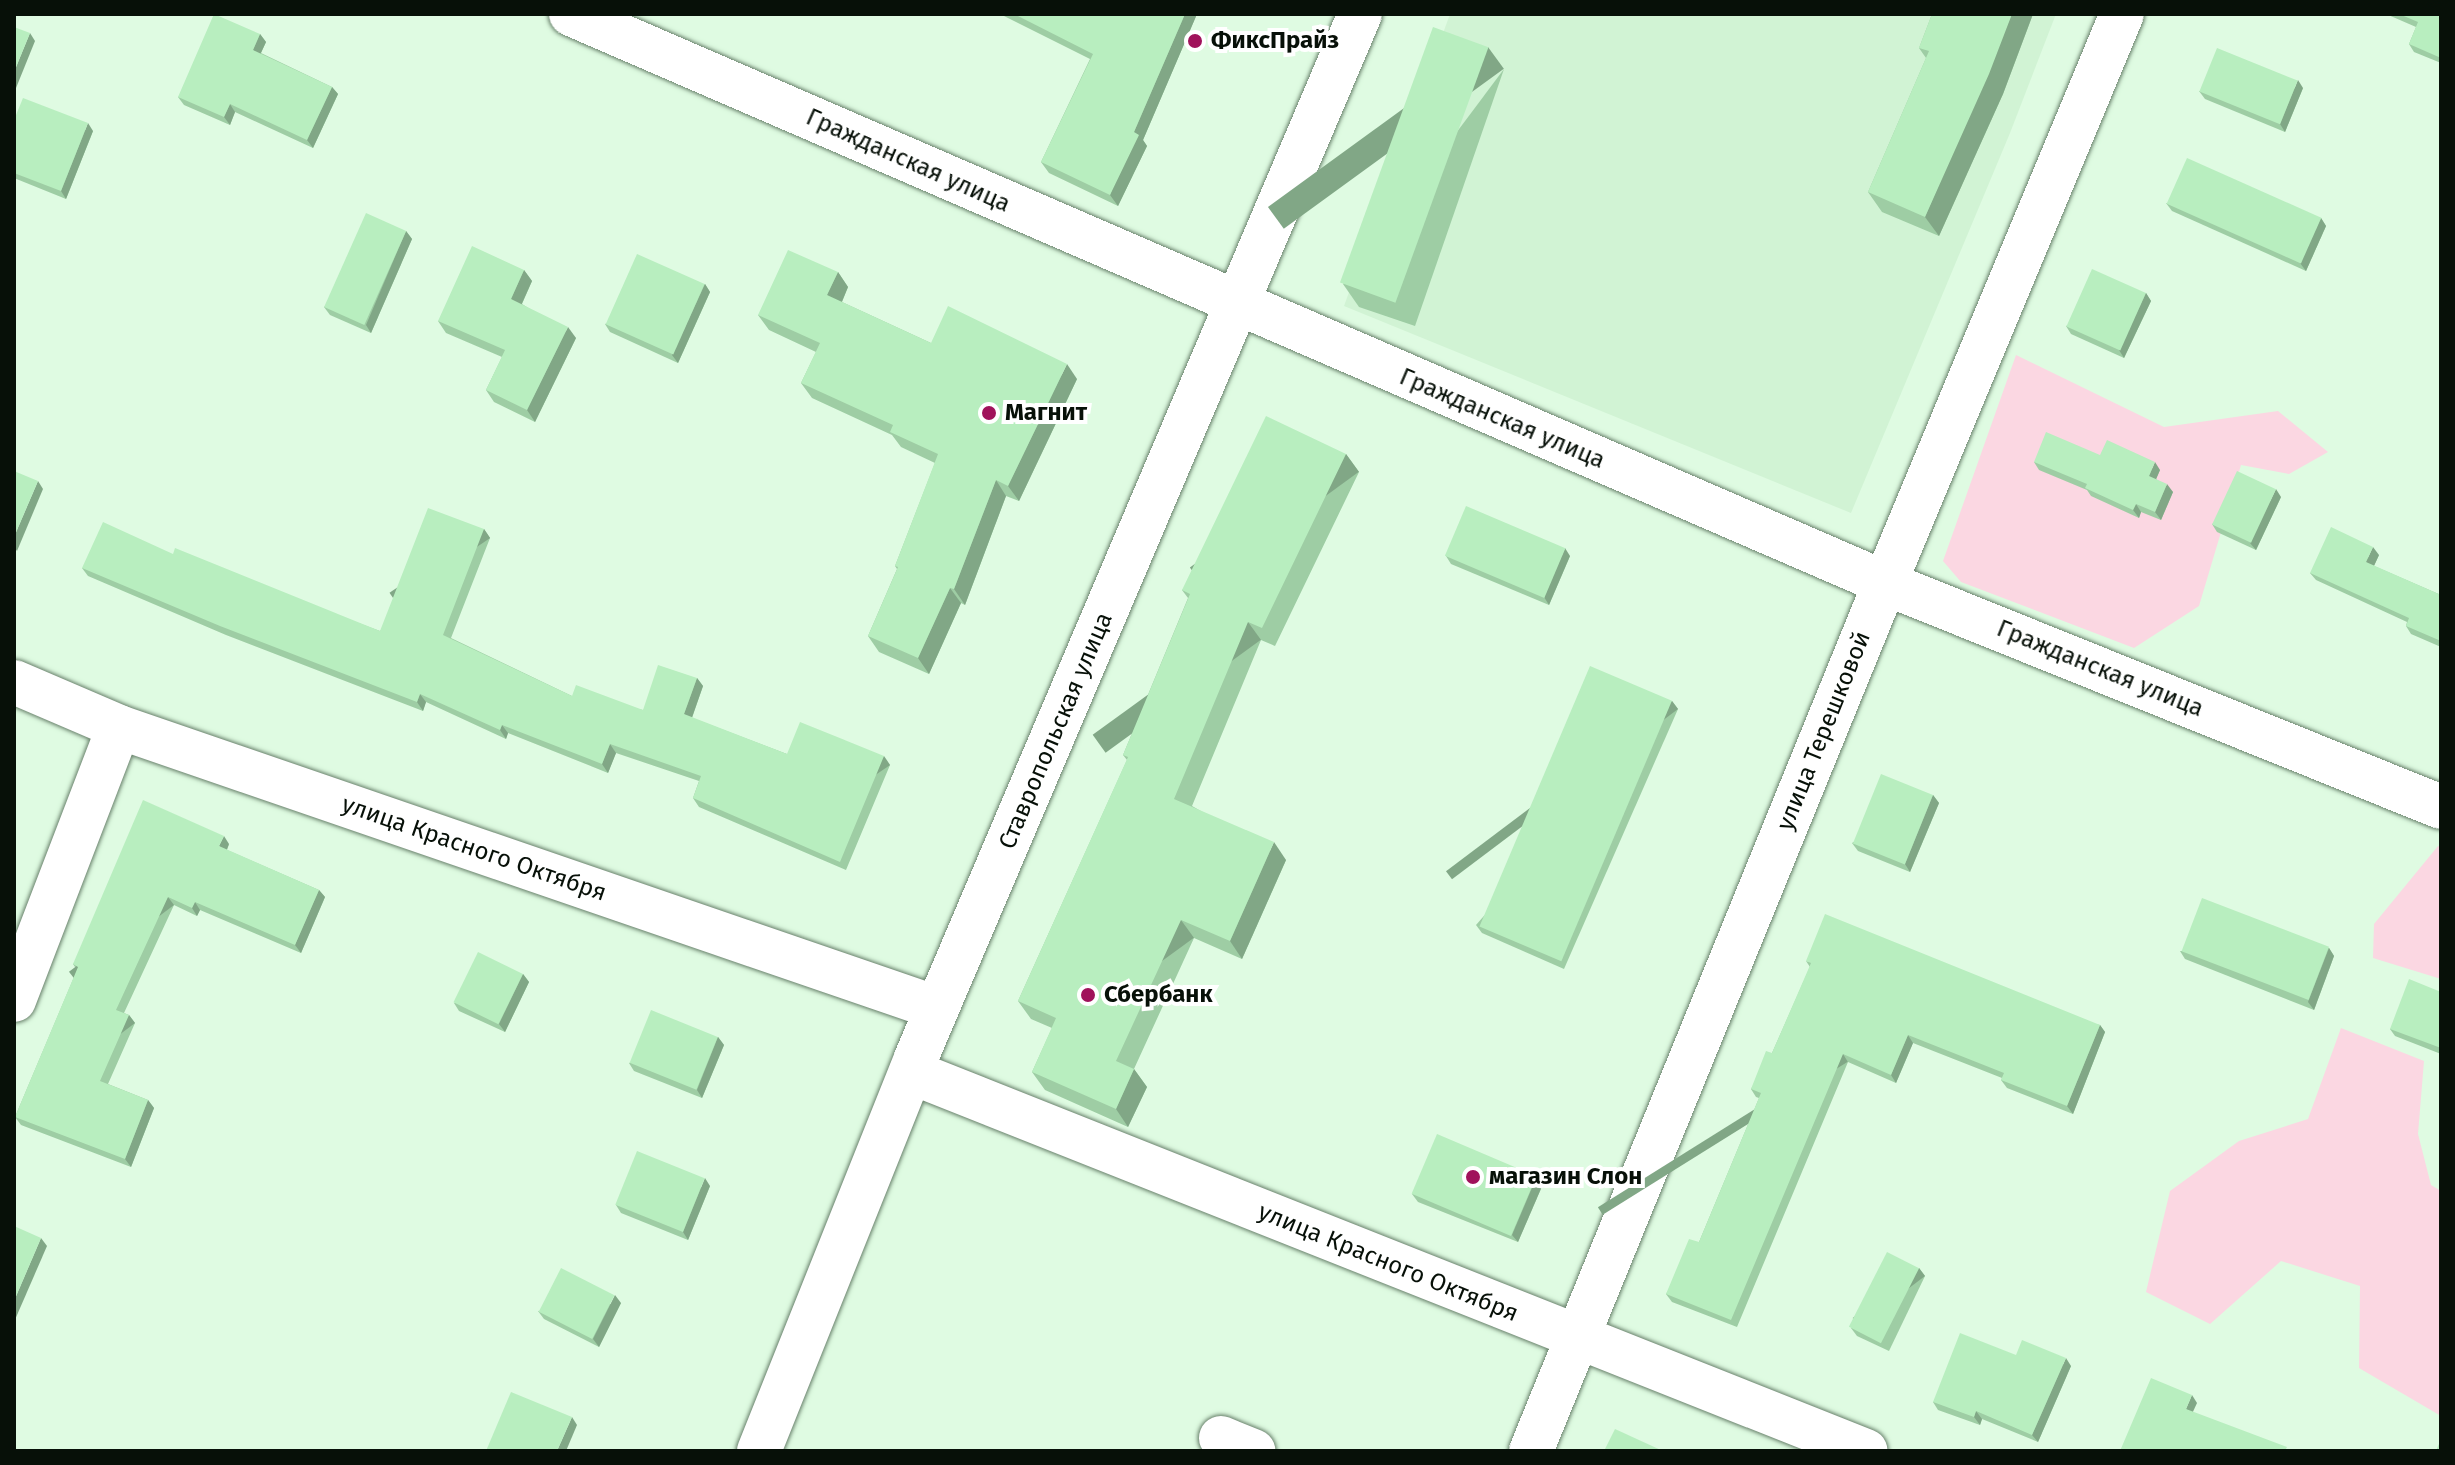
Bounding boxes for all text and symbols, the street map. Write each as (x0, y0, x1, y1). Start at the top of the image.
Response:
place label: ФиксПрайз (1211, 27, 1339, 55)
marker: ФиксПрайз (1186, 32, 1204, 50)
street label: Гражданская улица (802, 103, 1014, 219)
street label: Гражданская улица (1395, 363, 1609, 475)
place label: Магнит (1005, 399, 1087, 427)
marker: Магнит (980, 404, 998, 422)
street label: Ставропольская улица (993, 608, 1119, 854)
street label: Гражданская улица (1992, 614, 2208, 724)
street label: улица Терешковой (1771, 627, 1877, 835)
street label: улица Красного Октября (338, 790, 610, 908)
place label: Сбербанк (1104, 981, 1213, 1009)
marker: Сбербанк (1079, 986, 1097, 1004)
place label: магазин Слон (1489, 1163, 1642, 1191)
marker: магазин Слон (1464, 1168, 1482, 1186)
street label: улица Красного Октября (1254, 1198, 1522, 1328)

